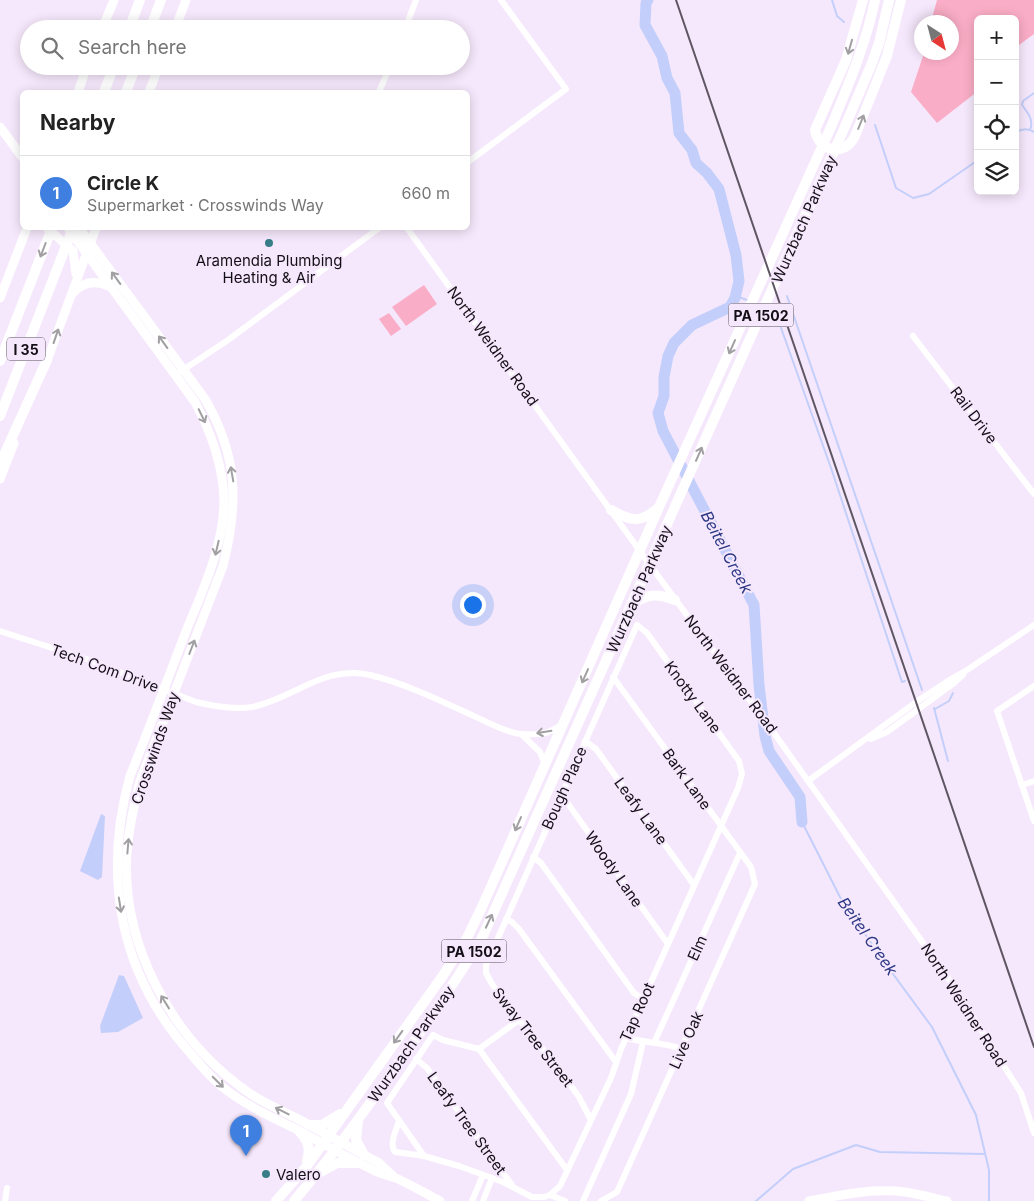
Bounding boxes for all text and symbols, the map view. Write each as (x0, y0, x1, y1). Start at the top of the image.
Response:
north arrow (914, 15, 959, 60)
map controls (974, 15, 1019, 195)
button: + (974, 15, 1019, 60)
search box (20, 20, 470, 75)
icon: search (38, 34, 66, 62)
text: Search here (78, 36, 187, 59)
one-way arrow (844, 39, 854, 55)
button: − (974, 60, 1019, 105)
button: locate (974, 105, 1019, 150)
text: Nearby (40, 110, 115, 135)
one-way arrow (857, 115, 866, 130)
button: layers (974, 150, 1019, 195)
street label: Wurzbach Parkway (767, 152, 841, 286)
text: Circle K (87, 172, 159, 195)
text: 1 (53, 183, 59, 203)
text: 660 m (402, 183, 450, 203)
text: Supermarket · Crosswinds Way (87, 195, 324, 215)
marker: Aramendia Plumbing Heating & Air (263, 237, 275, 249)
one-way arrow (38, 242, 47, 257)
place label: Aramendia Plumbing Heating & Air (196, 251, 342, 287)
one-way arrow (111, 271, 121, 285)
street label: North Weidner Road (443, 282, 543, 410)
road number: PA 1502 (728, 304, 794, 326)
one-way arrow (51, 328, 61, 344)
one-way arrow (158, 335, 168, 349)
road number: I 35 (7, 338, 45, 360)
one-way arrow (726, 339, 736, 354)
street label: Rail Drive (946, 383, 1002, 447)
one-way arrow (198, 408, 207, 423)
one-way arrow (694, 447, 704, 462)
one-way arrow (226, 466, 236, 482)
water label: Beitel Creek (697, 507, 757, 597)
street label: Wurzbach Parkway (602, 522, 676, 656)
one-way arrow (212, 539, 221, 555)
your location (460, 592, 486, 618)
street label: North Weidner Road (680, 611, 782, 737)
street label: Tech Com Drive (48, 640, 162, 696)
one-way arrow (187, 640, 197, 655)
street label: Knotty Lane (660, 657, 726, 737)
one-way arrow (579, 668, 589, 683)
street label: Crosswinds Way (127, 689, 183, 807)
one-way arrow (536, 728, 552, 738)
street label: Bough Place (537, 744, 591, 832)
street label: Bark Lane (658, 745, 716, 813)
street label: Leafy Lane (610, 774, 672, 848)
one-way arrow (513, 816, 523, 831)
street label: Woody Lane (581, 827, 647, 911)
one-way arrow (123, 839, 133, 855)
water label: Beitel Creek (834, 893, 902, 979)
one-way arrow (115, 896, 125, 912)
one-way arrow (485, 914, 495, 929)
street label: Elm (683, 932, 711, 964)
road number: PA 1502 (442, 939, 506, 962)
street label: North Weidner Road (917, 940, 1011, 1070)
street label: Tap Root (616, 979, 658, 1045)
street label: Wurzbach Parkway (364, 982, 459, 1106)
street label: Sway Tree Street (488, 983, 578, 1091)
one-way arrow (160, 995, 170, 1009)
street label: Live Oak (665, 1007, 707, 1072)
one-way arrow (393, 1030, 403, 1044)
street label: Leafy Tree Street (423, 1068, 511, 1178)
one-way arrow (211, 1076, 224, 1088)
one-way arrow (275, 1106, 290, 1115)
pin: 1 (230, 1115, 262, 1156)
place label: Valero (276, 1165, 321, 1184)
marker: Valero (260, 1168, 272, 1180)

